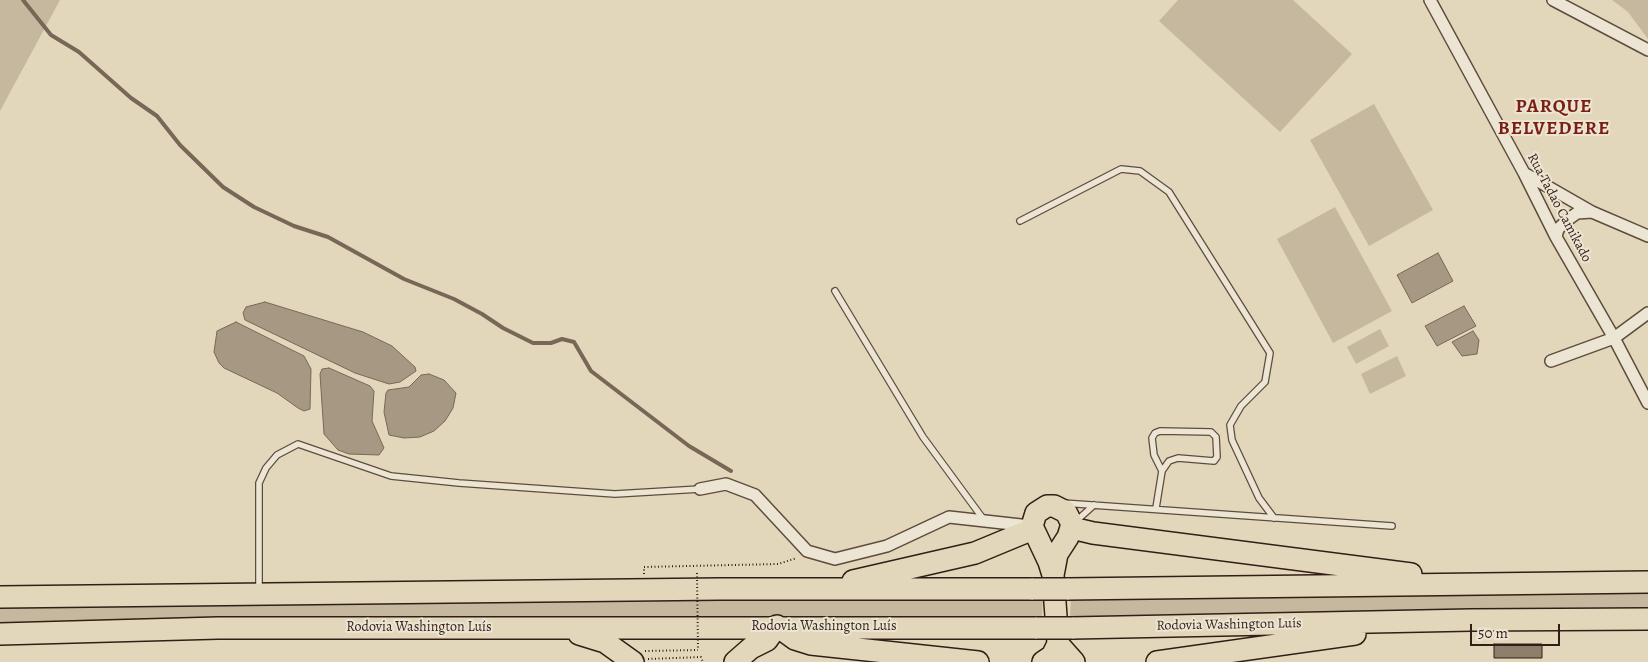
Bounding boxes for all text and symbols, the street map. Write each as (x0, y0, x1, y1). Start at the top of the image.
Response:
district label: PARQUE BELVEDERE (1497, 96, 1611, 140)
street label: Rua Tadao Camikado (1523, 151, 1595, 265)
scale bar (1473, 614, 1563, 646)
street label: Rodovia Washington Luís (1156, 615, 1302, 635)
street label: Rodovia Washington Luís (751, 619, 897, 635)
street label: Rodovia Washington Luís (346, 620, 492, 636)
text: 50 m (1478, 623, 1508, 643)

